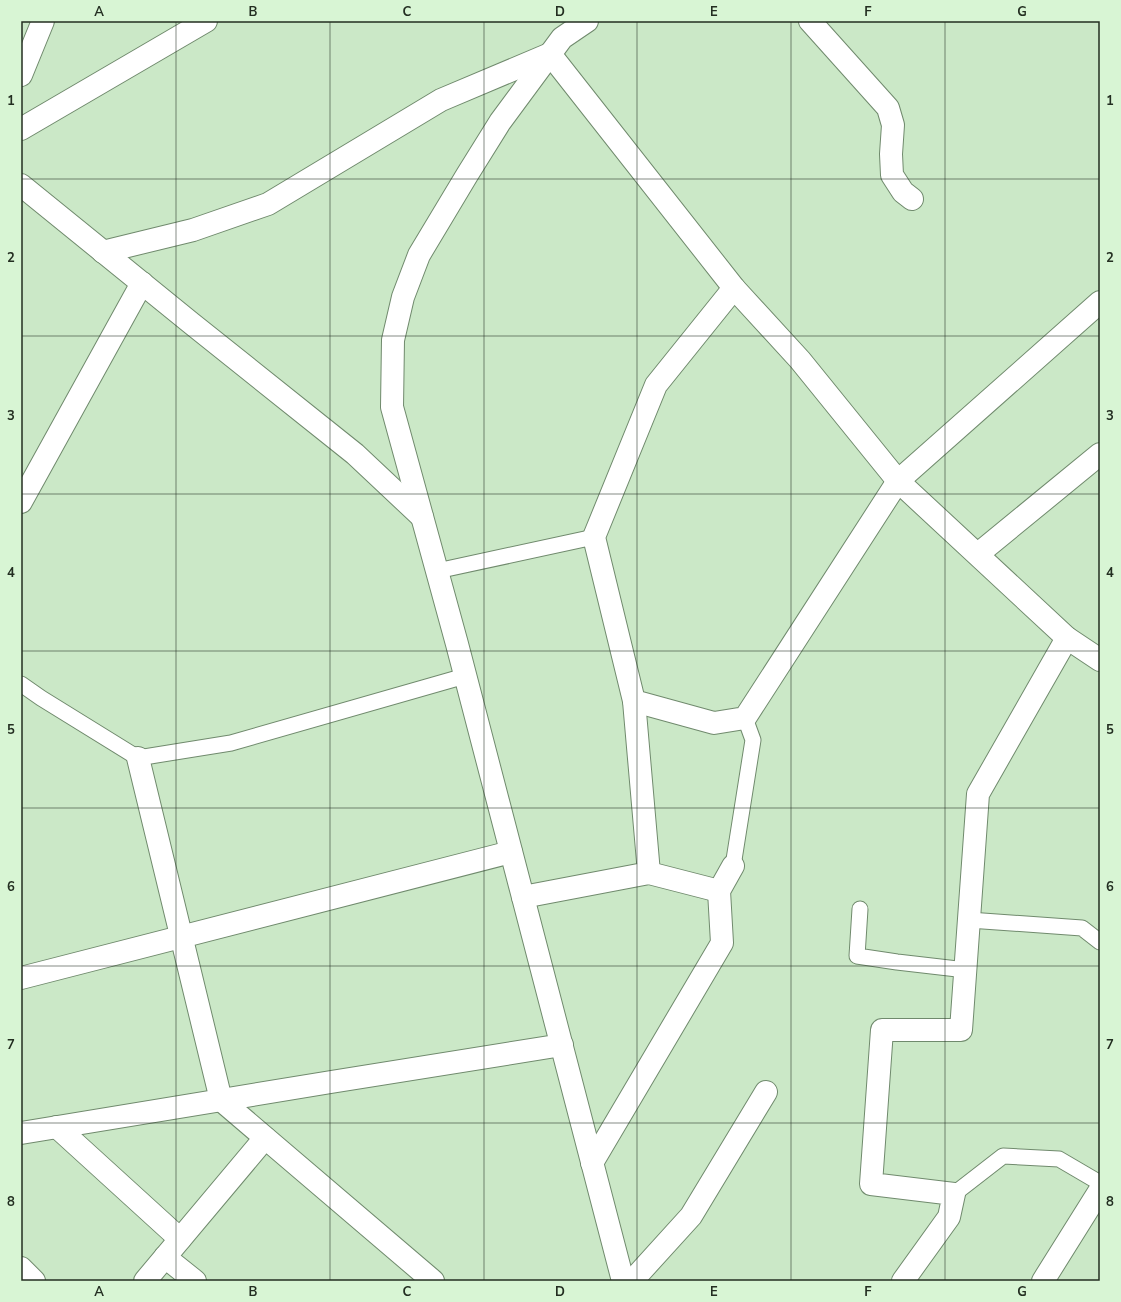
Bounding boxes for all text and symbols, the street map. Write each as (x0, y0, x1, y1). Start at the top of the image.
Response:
text: A (94, 3, 104, 21)
text: B (249, 3, 258, 21)
text: C (403, 3, 412, 21)
text: D (555, 3, 565, 21)
text: E (710, 3, 718, 21)
text: F (864, 3, 872, 21)
text: G (1017, 3, 1027, 21)
text: 1 (7, 92, 15, 110)
text: 1 (1106, 92, 1114, 110)
text: 2 (7, 249, 15, 267)
text: 2 (1106, 249, 1114, 267)
text: 3 (7, 407, 15, 425)
text: 3 (1106, 407, 1114, 425)
text: 4 (7, 564, 15, 582)
text: 4 (1106, 564, 1114, 582)
text: 5 (7, 721, 15, 739)
text: 5 (1106, 721, 1114, 739)
text: 6 (7, 878, 15, 896)
text: 6 (1106, 878, 1114, 896)
text: 7 (7, 1036, 15, 1054)
text: 7 (1106, 1036, 1114, 1054)
text: 8 (7, 1193, 15, 1211)
text: 8 (1106, 1193, 1114, 1211)
text: A (94, 1283, 104, 1301)
text: B (249, 1283, 258, 1301)
text: C (403, 1283, 412, 1301)
text: D (555, 1283, 565, 1301)
text: E (710, 1283, 718, 1301)
text: F (864, 1283, 872, 1301)
text: G (1017, 1283, 1027, 1301)

